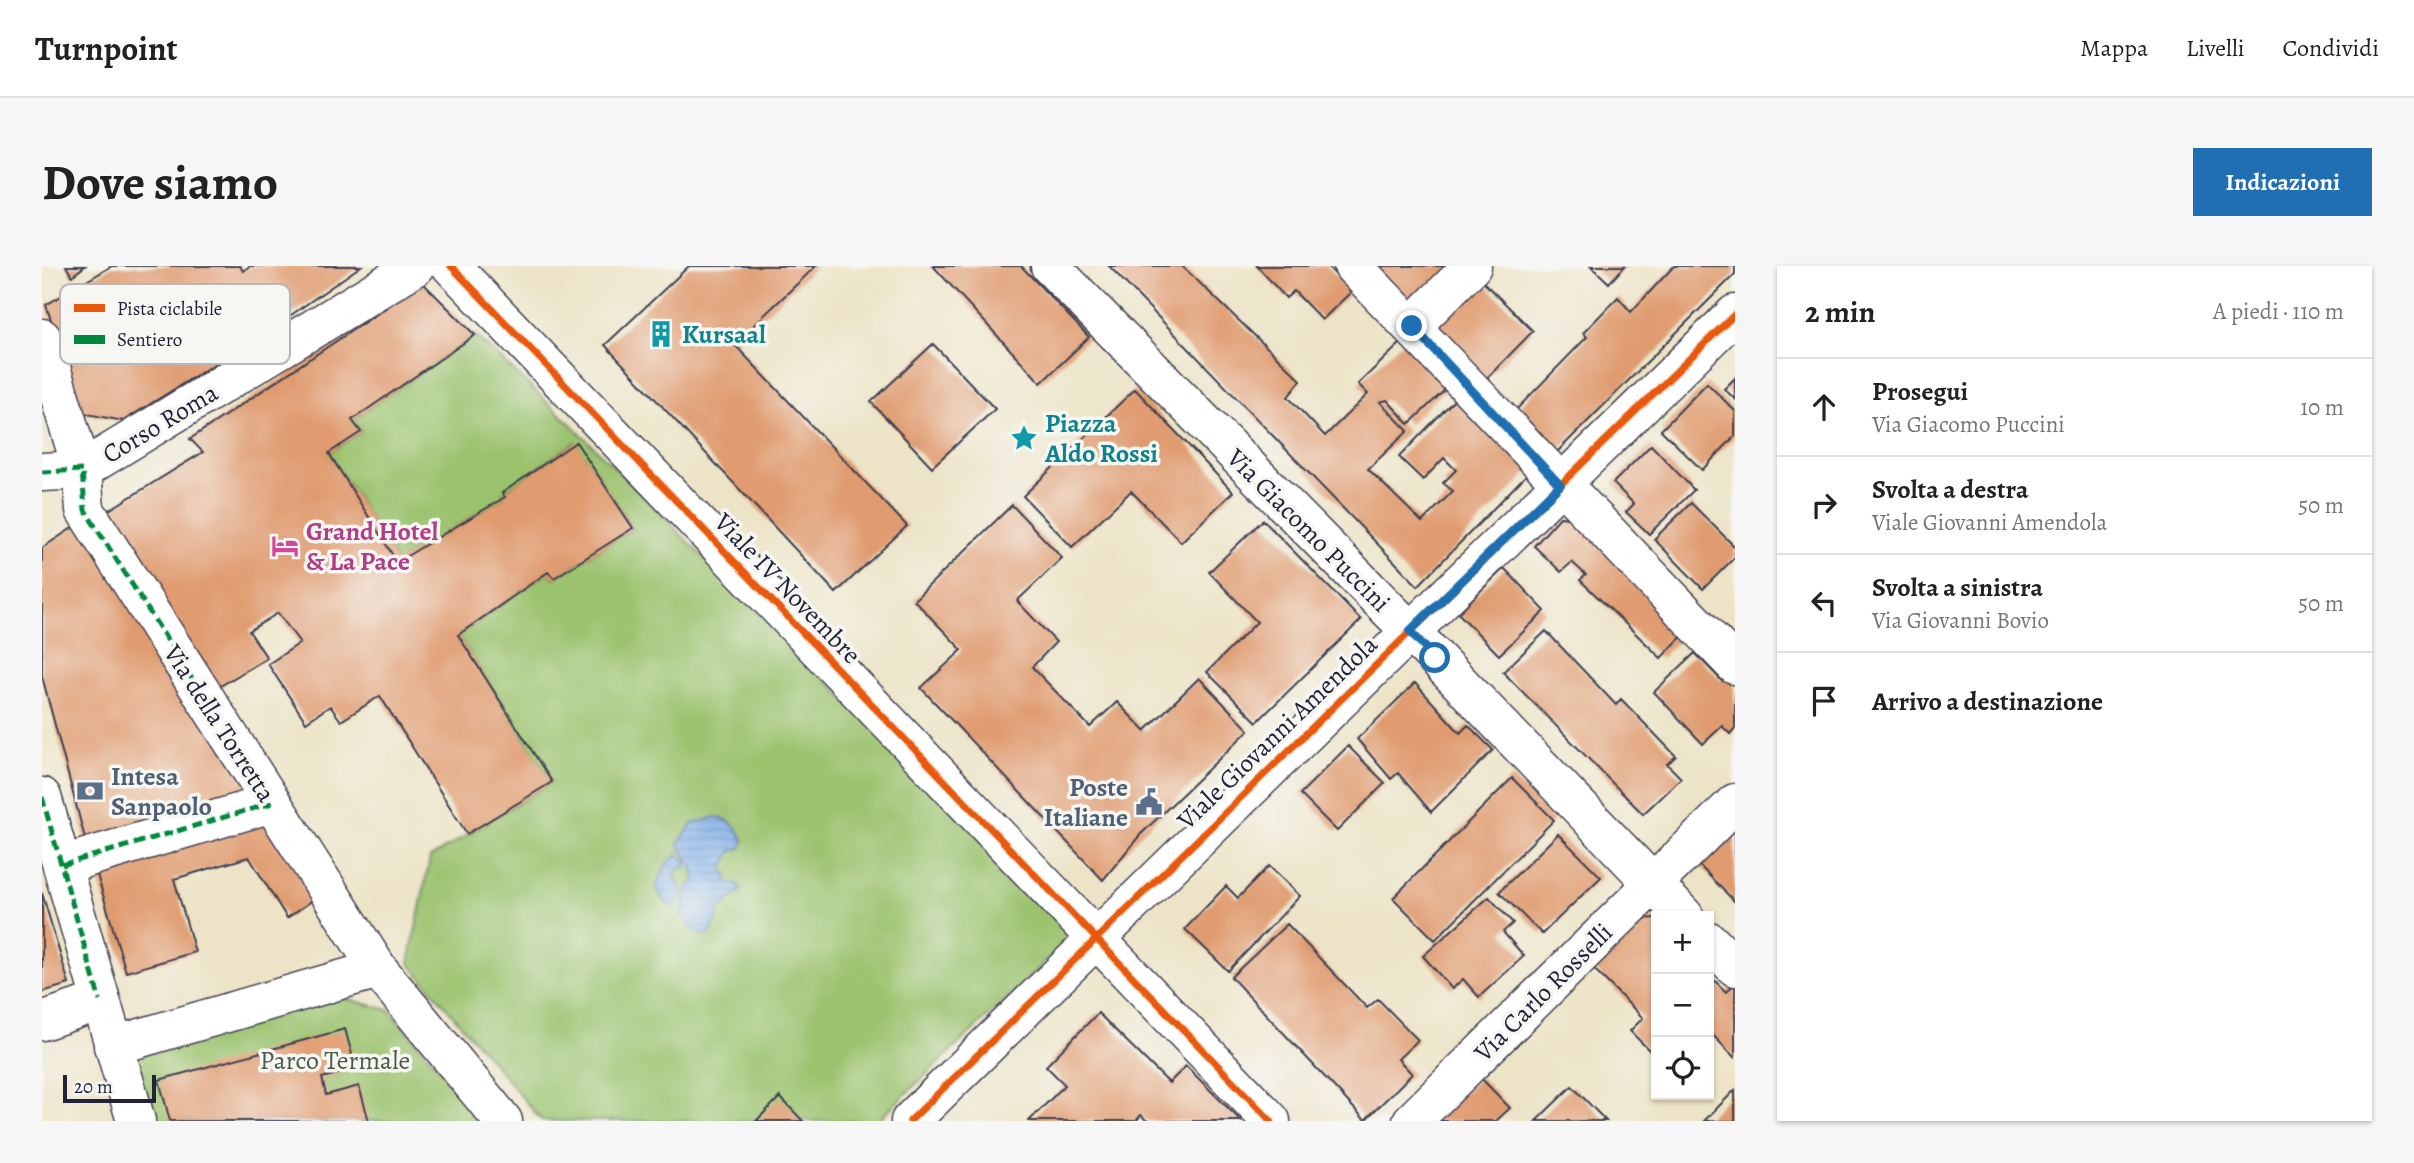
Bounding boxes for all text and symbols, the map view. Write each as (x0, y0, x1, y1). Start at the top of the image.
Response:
text: Turnpoint (35, 26, 177, 71)
text: Mappa (2080, 32, 2148, 64)
text: Livelli (2186, 32, 2245, 64)
text: Condividi (2283, 32, 2379, 64)
button: Indicazioni (2193, 148, 2372, 216)
text: Dove siamo (42, 149, 278, 216)
legend (60, 284, 290, 364)
text: 2 min (1805, 292, 1875, 332)
text: Pista ciclabile (117, 296, 222, 322)
text: A piedi · 110 m (2213, 296, 2344, 327)
route end (1396, 310, 1427, 341)
place label: Kursaal (682, 317, 766, 352)
building icon: Kursaal (646, 319, 676, 349)
text: Sentiero (117, 327, 182, 353)
text: Prosegui (1872, 374, 1968, 409)
street label: Corso Roma (96, 375, 225, 472)
icon: ahead (1805, 388, 1843, 426)
text: 10 m (2300, 392, 2344, 423)
place label: Piazza Aldo Rossi (1044, 406, 1158, 471)
text: Via Giacomo Puccini (1872, 409, 2065, 440)
place icon: Piazza Aldo Rossi (1009, 423, 1039, 453)
street label: Via Giacomo Puccini (1219, 440, 1398, 620)
text: Svolta a destra (1872, 472, 2029, 507)
icon: right (1805, 486, 1843, 524)
text: 50 m (2298, 490, 2344, 521)
street label: Viale IV Novembre (706, 504, 869, 672)
text: Viale Giovanni Amendola (1872, 507, 2107, 538)
place label: Grand Hotel & La Pace (306, 514, 438, 579)
hotel icon: Grand Hotel & La Pace (270, 531, 300, 561)
text: Svolta a sinistra (1872, 570, 2043, 605)
icon: left (1805, 584, 1843, 622)
text: 50 m (2298, 588, 2344, 619)
text: Via Giovanni Bovio (1872, 605, 2049, 636)
street label: Viale Giovanni Amendola (1169, 627, 1385, 838)
street label: Via della Torretta (155, 637, 284, 809)
route start (1419, 642, 1450, 673)
icon: arrive (1805, 682, 1843, 720)
text: Arrivo a destinazione (1872, 684, 2103, 719)
place label: Intesa Sanpaolo (111, 759, 212, 824)
place label: Poste Italiane (1044, 770, 1128, 835)
bank icon: Intesa Sanpaolo (75, 776, 105, 806)
public building icon: Poste Italiane (1134, 787, 1164, 817)
map controls (1651, 911, 1714, 1100)
button: + (1651, 911, 1714, 974)
street label: Via Carlo Rosselli (1466, 915, 1620, 1070)
button: − (1651, 974, 1714, 1037)
button: locate (1651, 1037, 1714, 1100)
park label: Parco Termale (260, 1043, 410, 1078)
scale bar (63, 1072, 156, 1104)
text: 20 m (74, 1074, 113, 1100)

